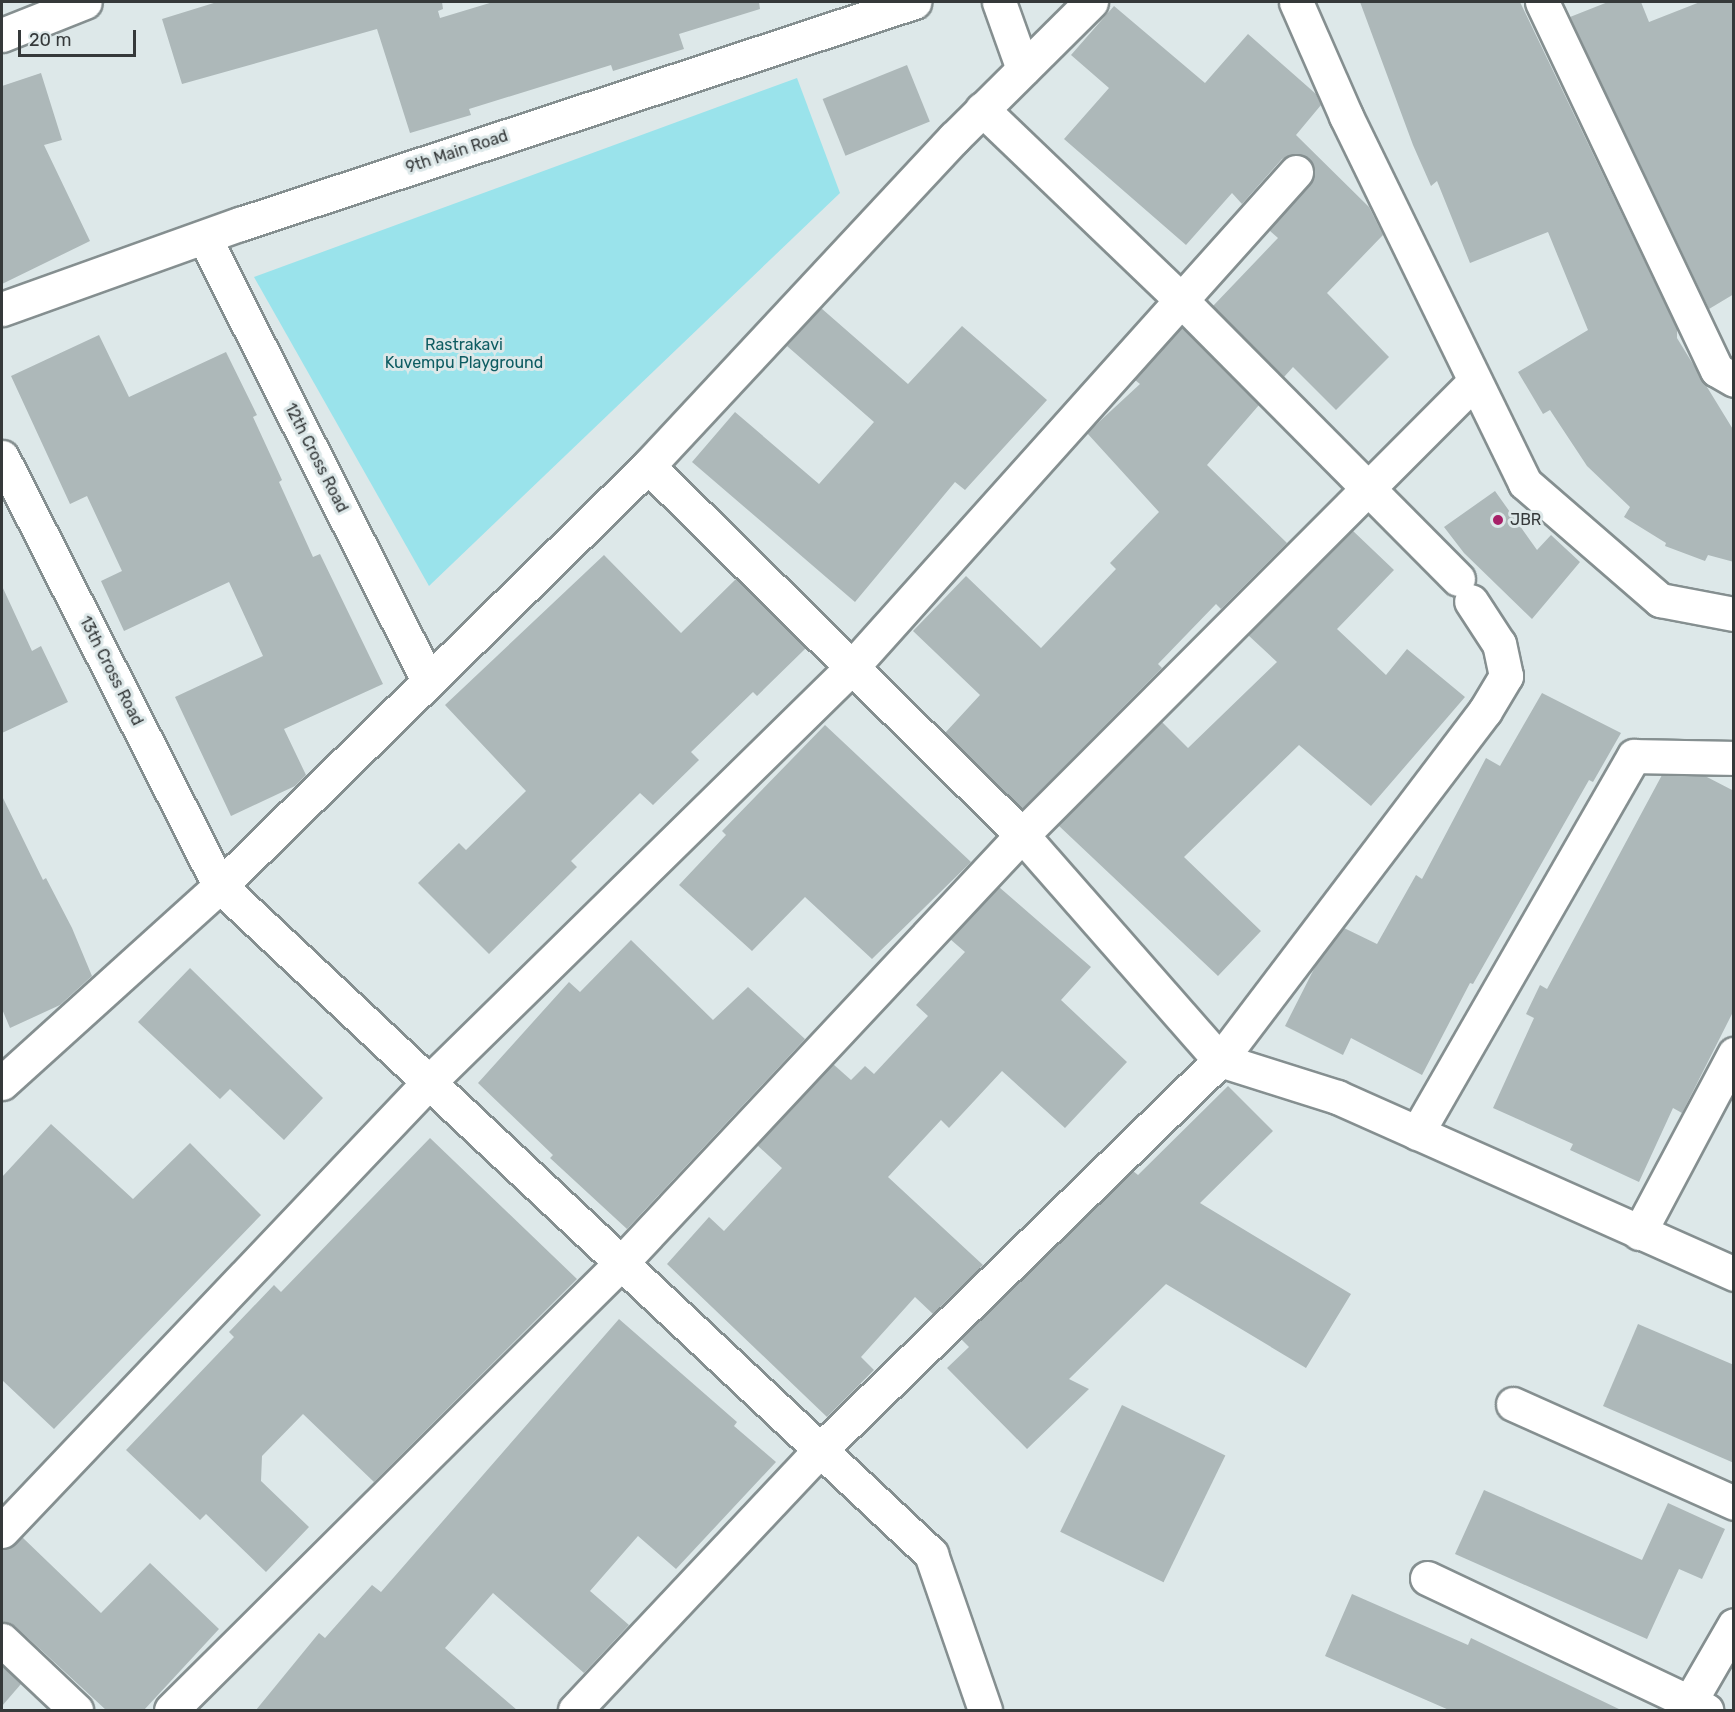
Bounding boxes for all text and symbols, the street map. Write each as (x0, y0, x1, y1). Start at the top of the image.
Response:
scale bar (21, 18, 140, 56)
text: 20 m (29, 29, 71, 51)
street label: 9th Main Road (403, 126, 511, 178)
park label: Rastrakavi Kuvempu Playground (385, 335, 543, 373)
street label: 12th Cross Road (280, 400, 352, 516)
place label: JBR (1510, 510, 1541, 530)
marker: JBR (1491, 513, 1505, 527)
street label: 13th Cross Road (75, 613, 147, 729)

